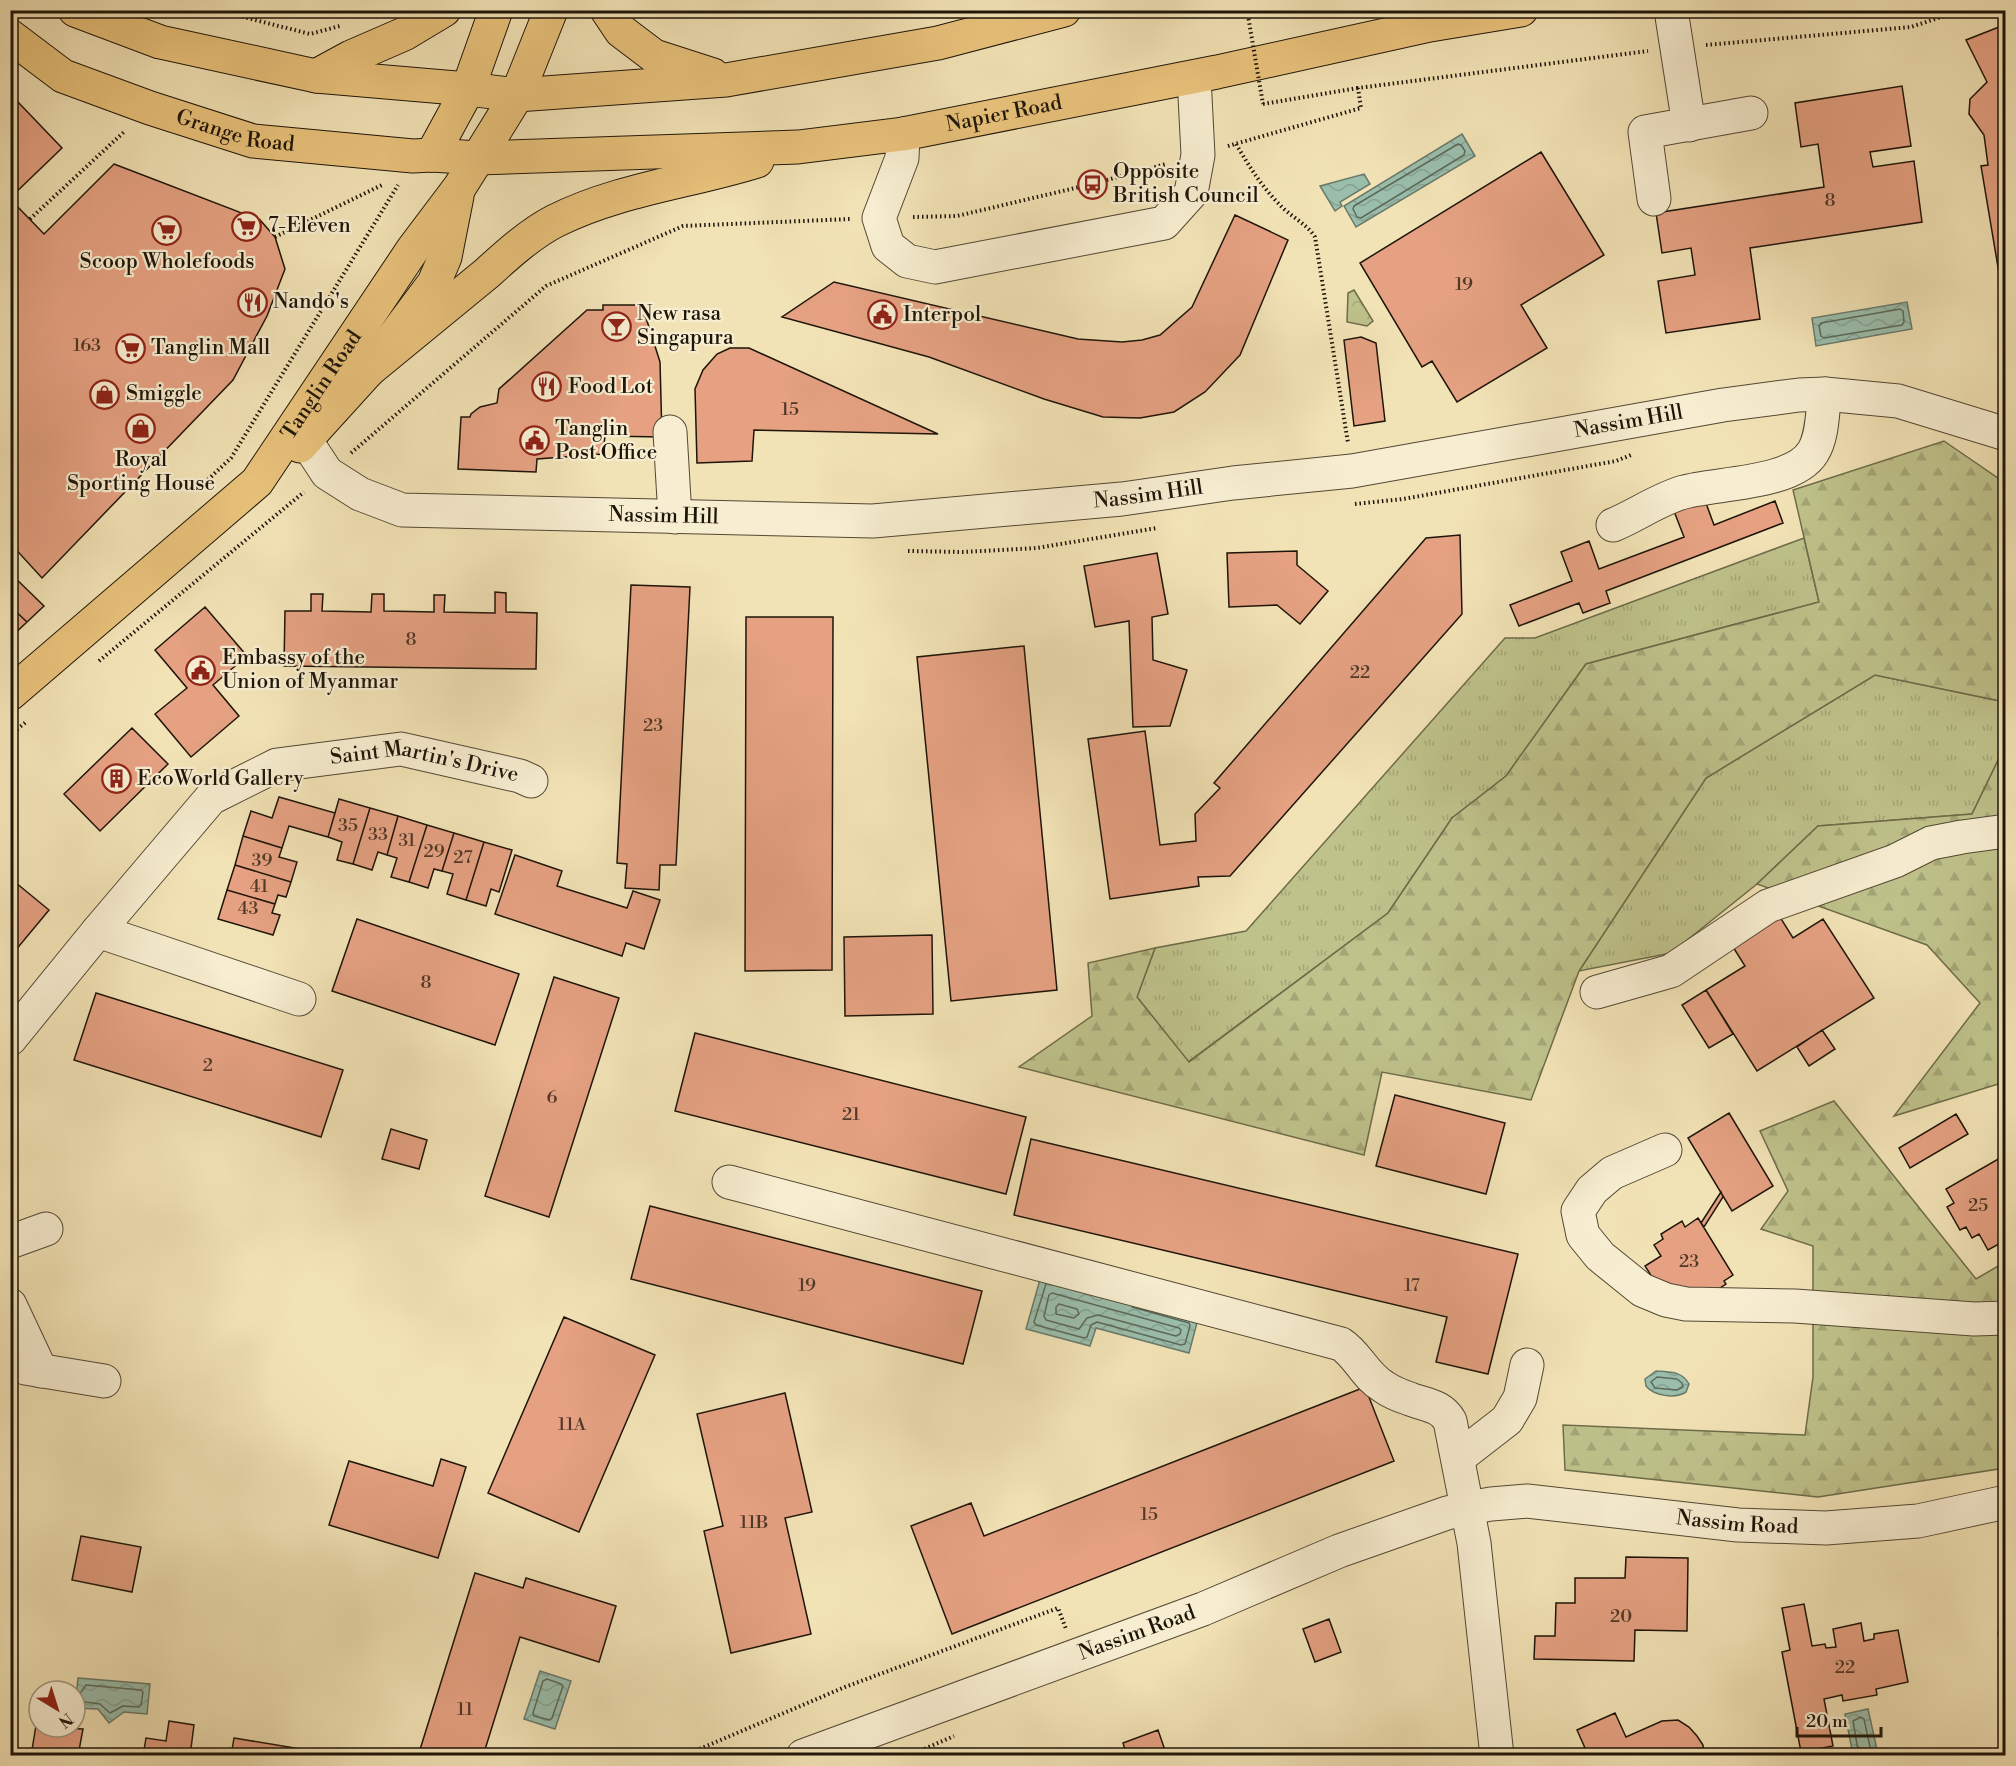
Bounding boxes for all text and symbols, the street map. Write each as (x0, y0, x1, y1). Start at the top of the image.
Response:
street label: Napier Road (944, 90, 1064, 138)
street label: Grange Road (173, 104, 296, 158)
place label: Opposite British Council (1112, 159, 1259, 209)
bus stop icon: Opposite British Council (1076, 168, 1108, 200)
house number: 8 (1824, 189, 1836, 212)
supermarket icon: 7-Eleven (231, 210, 263, 242)
place label: 7-Eleven (268, 213, 351, 239)
supermarket icon: Scoop Wholefoods (151, 215, 183, 247)
place label: Scoop Wholefoods (80, 249, 254, 275)
house number: 19 (1455, 273, 1473, 296)
restaurant icon: Nando's (236, 286, 268, 318)
place label: Nando's (273, 289, 349, 315)
public building icon: Interpol (866, 299, 898, 331)
place label: New rasa Singapura (637, 301, 734, 351)
place label: Interpol (903, 302, 981, 328)
bar icon: New rasa Singapura (600, 310, 632, 342)
street label: Tanglin Road (276, 325, 368, 445)
supermarket icon: Tanglin Mall (114, 332, 146, 364)
house number: 163 (73, 334, 101, 357)
place label: Tanglin Mall (151, 335, 270, 361)
restaurant icon: Food Lot (531, 371, 563, 403)
place label: Food Lot (568, 374, 654, 400)
shop icon: Smiggle (89, 378, 121, 410)
place label: Smiggle (126, 381, 202, 407)
house number: 15 (781, 398, 799, 421)
street label: Nassim Hill (1572, 399, 1685, 444)
shop icon: Royal Sporting House (125, 413, 157, 445)
place label: Tanglin Post Office (555, 416, 657, 466)
public building icon: Tanglin Post Office (518, 425, 550, 457)
place label: Royal Sporting House (67, 447, 215, 497)
street label: Nassim Hill (1092, 474, 1205, 514)
street label: Nassim Hill (608, 502, 719, 530)
house number: 8 (405, 628, 417, 651)
place label: Embassy of the Union of Myanmar (222, 645, 398, 695)
public building icon: Embassy of the Union of Myanmar (185, 654, 217, 686)
house number: 22 (1350, 661, 1370, 684)
house number: 23 (643, 714, 663, 737)
street label: Saint Martin's Drive (329, 736, 521, 788)
building icon: EcoWorld Gallery (100, 763, 132, 795)
place label: EcoWorld Gallery (137, 766, 305, 792)
house number: 35 (338, 814, 358, 837)
house number: 33 (368, 823, 388, 846)
house number: 31 (398, 829, 416, 852)
house number: 29 (423, 840, 445, 863)
house number: 27 (453, 846, 473, 869)
house number: 39 (252, 849, 273, 872)
house number: 41 (250, 875, 268, 898)
house number: 43 (238, 897, 258, 920)
house number: 8 (420, 971, 432, 994)
house number: 2 (203, 1054, 213, 1077)
house number: 6 (547, 1086, 558, 1109)
house number: 21 (842, 1103, 860, 1126)
house number: 25 (1968, 1194, 1988, 1217)
house number: 23 (1679, 1250, 1699, 1273)
house number: 19 (798, 1274, 816, 1297)
house number: 17 (1404, 1274, 1420, 1297)
house number: 11A (558, 1413, 587, 1436)
house number: 15 (1140, 1503, 1158, 1526)
street label: Nassim Road (1675, 1505, 1799, 1540)
house number: 11B (740, 1511, 768, 1534)
street label: Nassim Road (1075, 1600, 1199, 1667)
house number: 20 (1610, 1605, 1632, 1628)
house number: 22 (1835, 1656, 1855, 1679)
north arrow (27, 1679, 87, 1739)
house number: 11 (457, 1698, 473, 1721)
scale bar (1797, 1700, 1881, 1738)
text: N (54, 1708, 77, 1732)
text: 20 m (1806, 1710, 1848, 1733)

